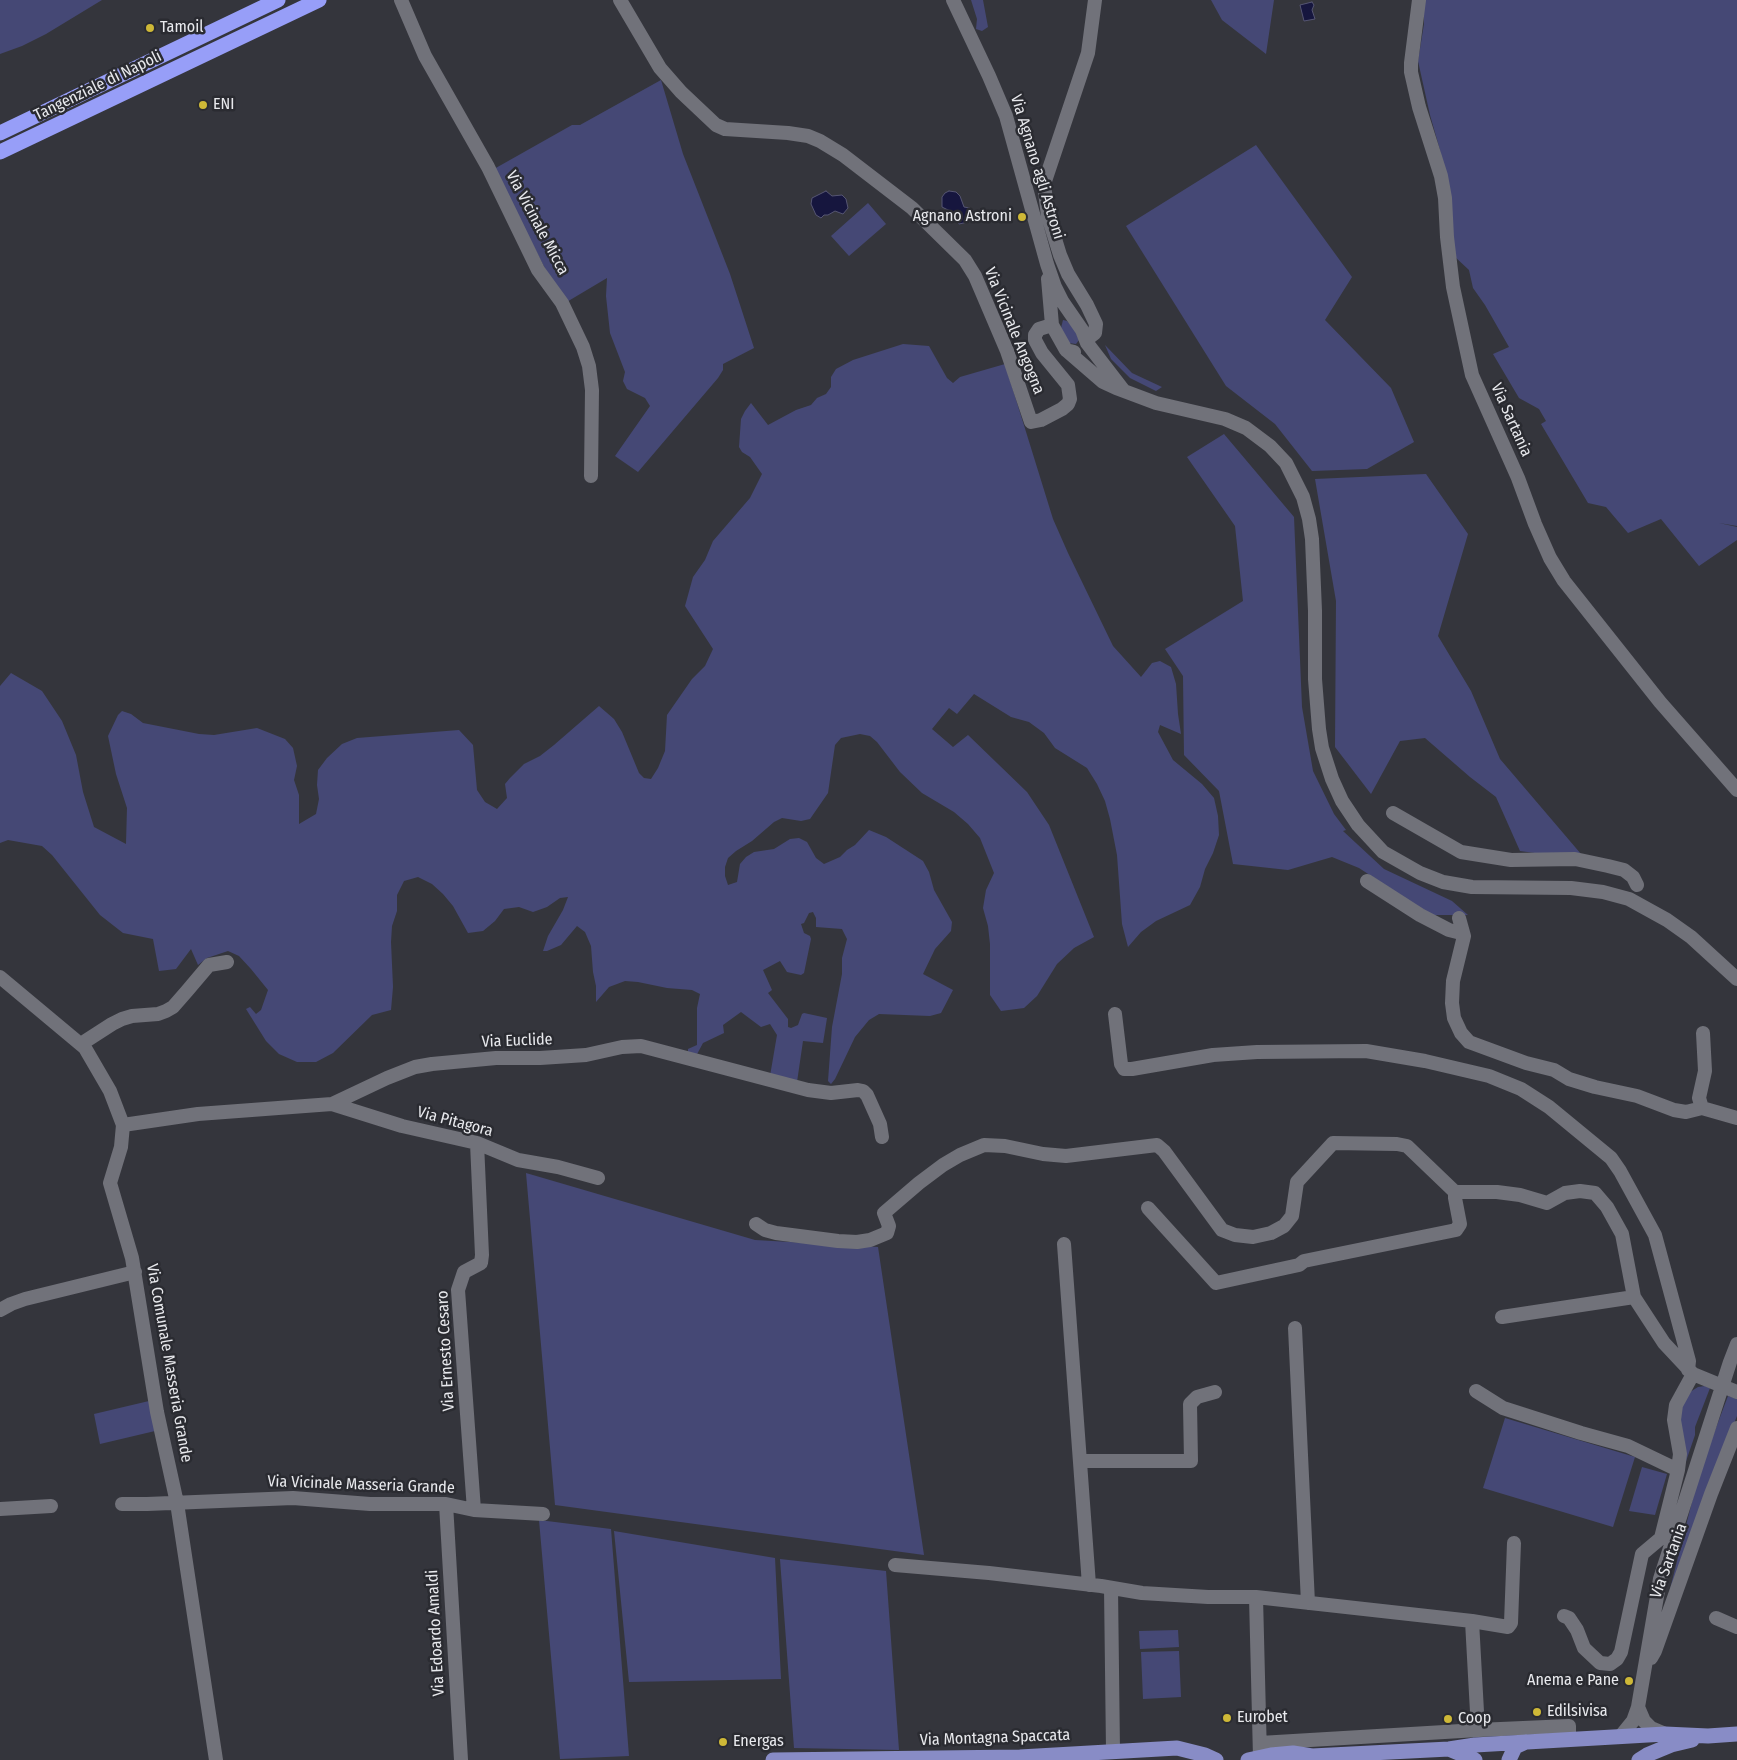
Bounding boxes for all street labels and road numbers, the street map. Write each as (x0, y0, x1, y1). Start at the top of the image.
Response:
street label: Tangenziale di Napoli (31, 47, 165, 125)
street label: Via Agnano agli Astroni (1006, 92, 1068, 242)
street label: Via Vicinale Micca (501, 168, 573, 278)
street label: Via Vicinale Angogna (980, 265, 1048, 397)
street label: Via Sartania (1486, 380, 1536, 460)
street label: Via Euclide (481, 1030, 553, 1052)
street label: Via Pitagora (415, 1103, 495, 1141)
street label: Via Comunale Masseria Grande (142, 1262, 196, 1464)
street label: Via Ernesto Cesaro (433, 1290, 459, 1412)
street label: Via Vicinale Masseria Grande (267, 1472, 455, 1498)
street label: Via Sartania (1647, 1521, 1691, 1601)
street label: Via Edoardo Amaldi (423, 1569, 449, 1697)
street label: Via Montagna Spaccata (919, 1726, 1071, 1750)

